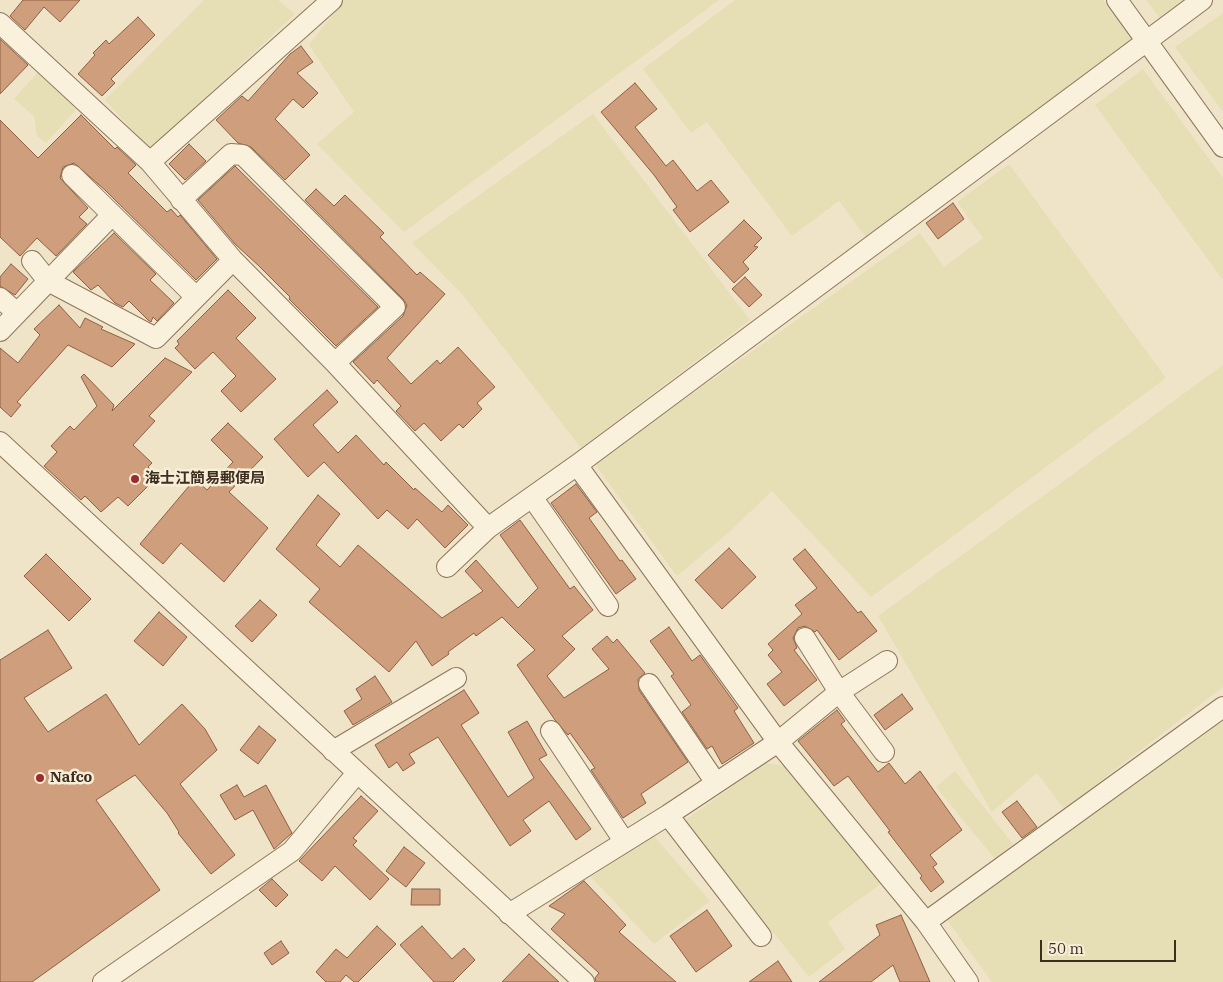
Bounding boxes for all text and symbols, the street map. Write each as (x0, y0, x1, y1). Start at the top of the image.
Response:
place label: 海士江簡易郵便局 (145, 470, 265, 488)
marker: 海士江簡易郵便局 (129, 473, 141, 485)
place label: Nafco (50, 769, 92, 787)
marker: Nafco (34, 772, 46, 784)
scale bar (1043, 930, 1179, 962)
text: 50 m (1048, 939, 1084, 958)

